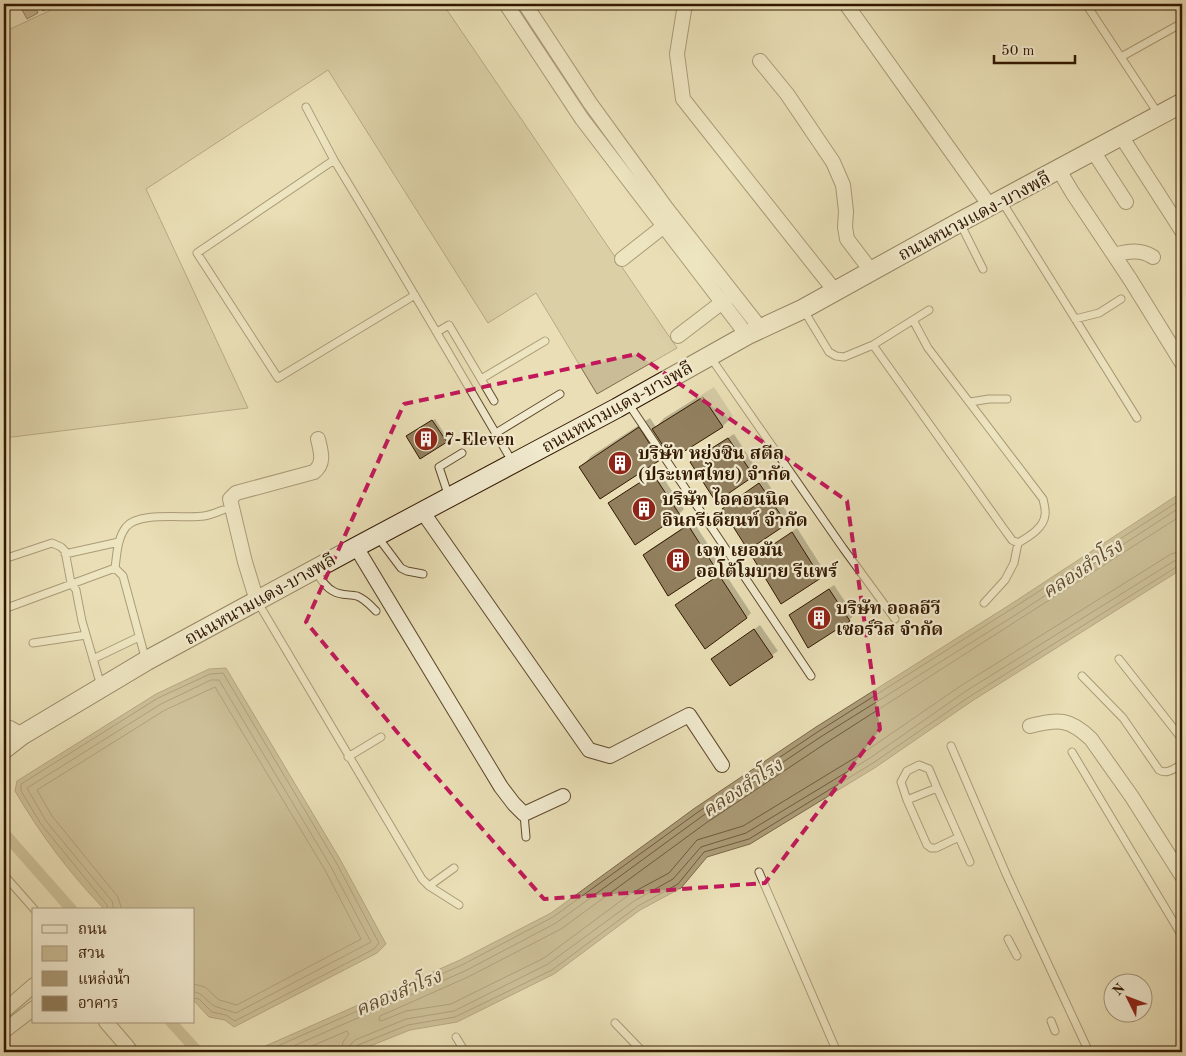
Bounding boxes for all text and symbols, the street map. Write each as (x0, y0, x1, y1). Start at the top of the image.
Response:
scale bar (994, 32, 1075, 64)
text: 50 m (1001, 44, 1035, 59)
street label: ถนนหนามแดง-บางพลี (895, 168, 1054, 265)
street label: ถนนหนามแดง-บางพลี (538, 358, 696, 457)
building icon: 7-Eleven (413, 426, 439, 452)
place label: 7-Eleven (444, 431, 515, 449)
place label: บริษัท หย่งซิน สตีล (ประเทศไทย) จํากัด (638, 443, 791, 484)
building icon: บริษัท หย่งซิน สตีล (ประเทศไทย) จํากัด (607, 450, 633, 476)
place label: บริษัท ไอคอนนิค อินกรีเดียนท์ จำกัด (662, 487, 808, 530)
building icon: บริษัท ไอคอนนิค อินกรีเดียนท์ จำกัด (631, 496, 657, 522)
water label: คลองสำโรง (1037, 531, 1128, 603)
place label: เจท เยอมัน ออโต้โมบาย รีแพร์ (696, 541, 839, 581)
building icon: เจท เยอมัน ออโต้โมบาย รีแพร์ (665, 547, 691, 573)
street label: ถนนหนามแดง-บางพลี (181, 550, 339, 649)
place label: บริษัท ออลอีวี เซอร์วิส จำกัด (836, 599, 943, 639)
building icon: บริษัท ออลอีวี เซอร์วิส จำกัด (806, 605, 832, 631)
water label: คลองสำโรง (697, 750, 788, 822)
legend (32, 908, 195, 1024)
text: ถนน (78, 923, 107, 938)
text: สวน (78, 947, 105, 962)
water label: คลองสำโรง (351, 962, 446, 1021)
text: แหล่งน้ำ (78, 968, 130, 988)
north arrow (1104, 974, 1154, 1024)
text: N (1110, 981, 1128, 999)
text: อาคาร (78, 997, 118, 1012)

